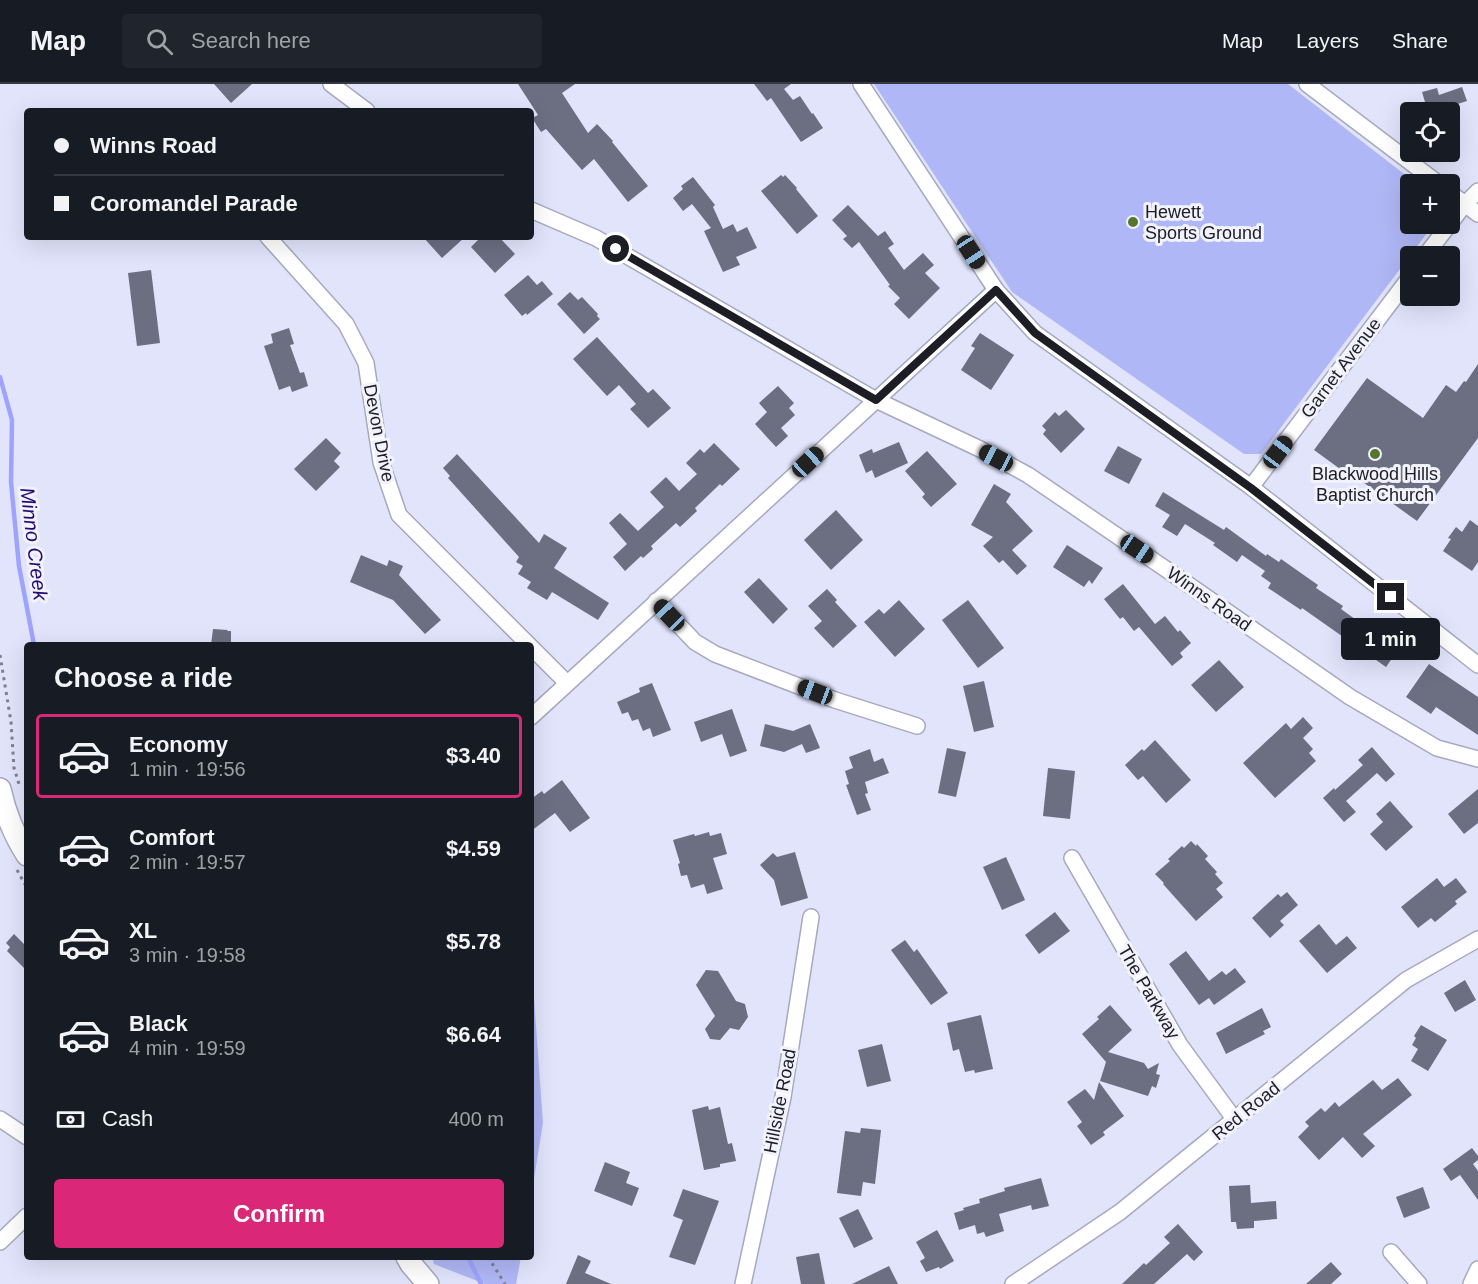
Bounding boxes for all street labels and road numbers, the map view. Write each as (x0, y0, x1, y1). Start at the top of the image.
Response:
street label: Garnet Avenue (1297, 314, 1385, 422)
street label: Devon Drive (360, 382, 398, 484)
street label: Winns Road (1163, 563, 1255, 635)
street label: The Parkway (1114, 942, 1184, 1042)
street label: Hillside Road (760, 1047, 800, 1155)
street label: Red Road (1208, 1078, 1284, 1144)

